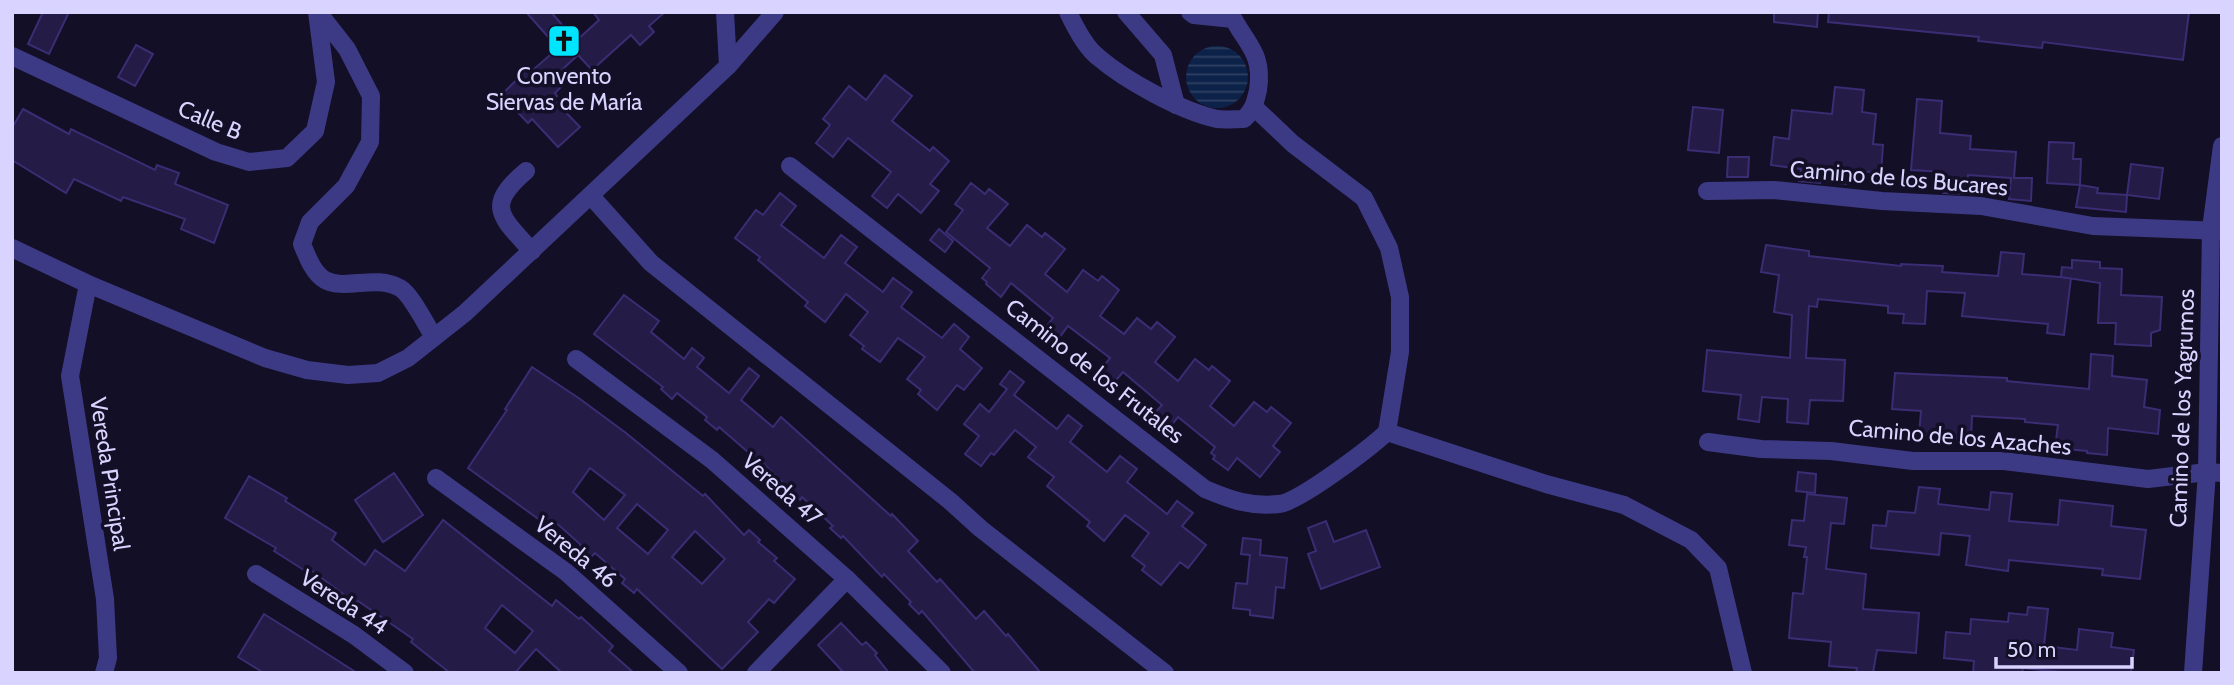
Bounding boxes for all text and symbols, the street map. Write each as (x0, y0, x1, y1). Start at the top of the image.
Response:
church icon: Convento Siervas de María (545, 22, 583, 60)
place label: Convento Siervas de María (486, 62, 642, 116)
street label: Calle B (174, 94, 246, 146)
street label: Camino de los Bucares (1789, 155, 2009, 201)
street label: Camino de los Yagrumos (2164, 288, 2200, 528)
street label: Camino de los Frutales (1000, 293, 1190, 449)
street label: Vereda Principal (84, 395, 136, 553)
street label: Camino de los Azaches (1847, 413, 2073, 461)
street label: Vereda 47 (736, 447, 828, 532)
street label: Vereda 46 (529, 510, 623, 594)
street label: Vereda 44 (295, 563, 393, 641)
scale bar (1996, 626, 2132, 670)
text: 50 m (2007, 637, 2056, 662)

